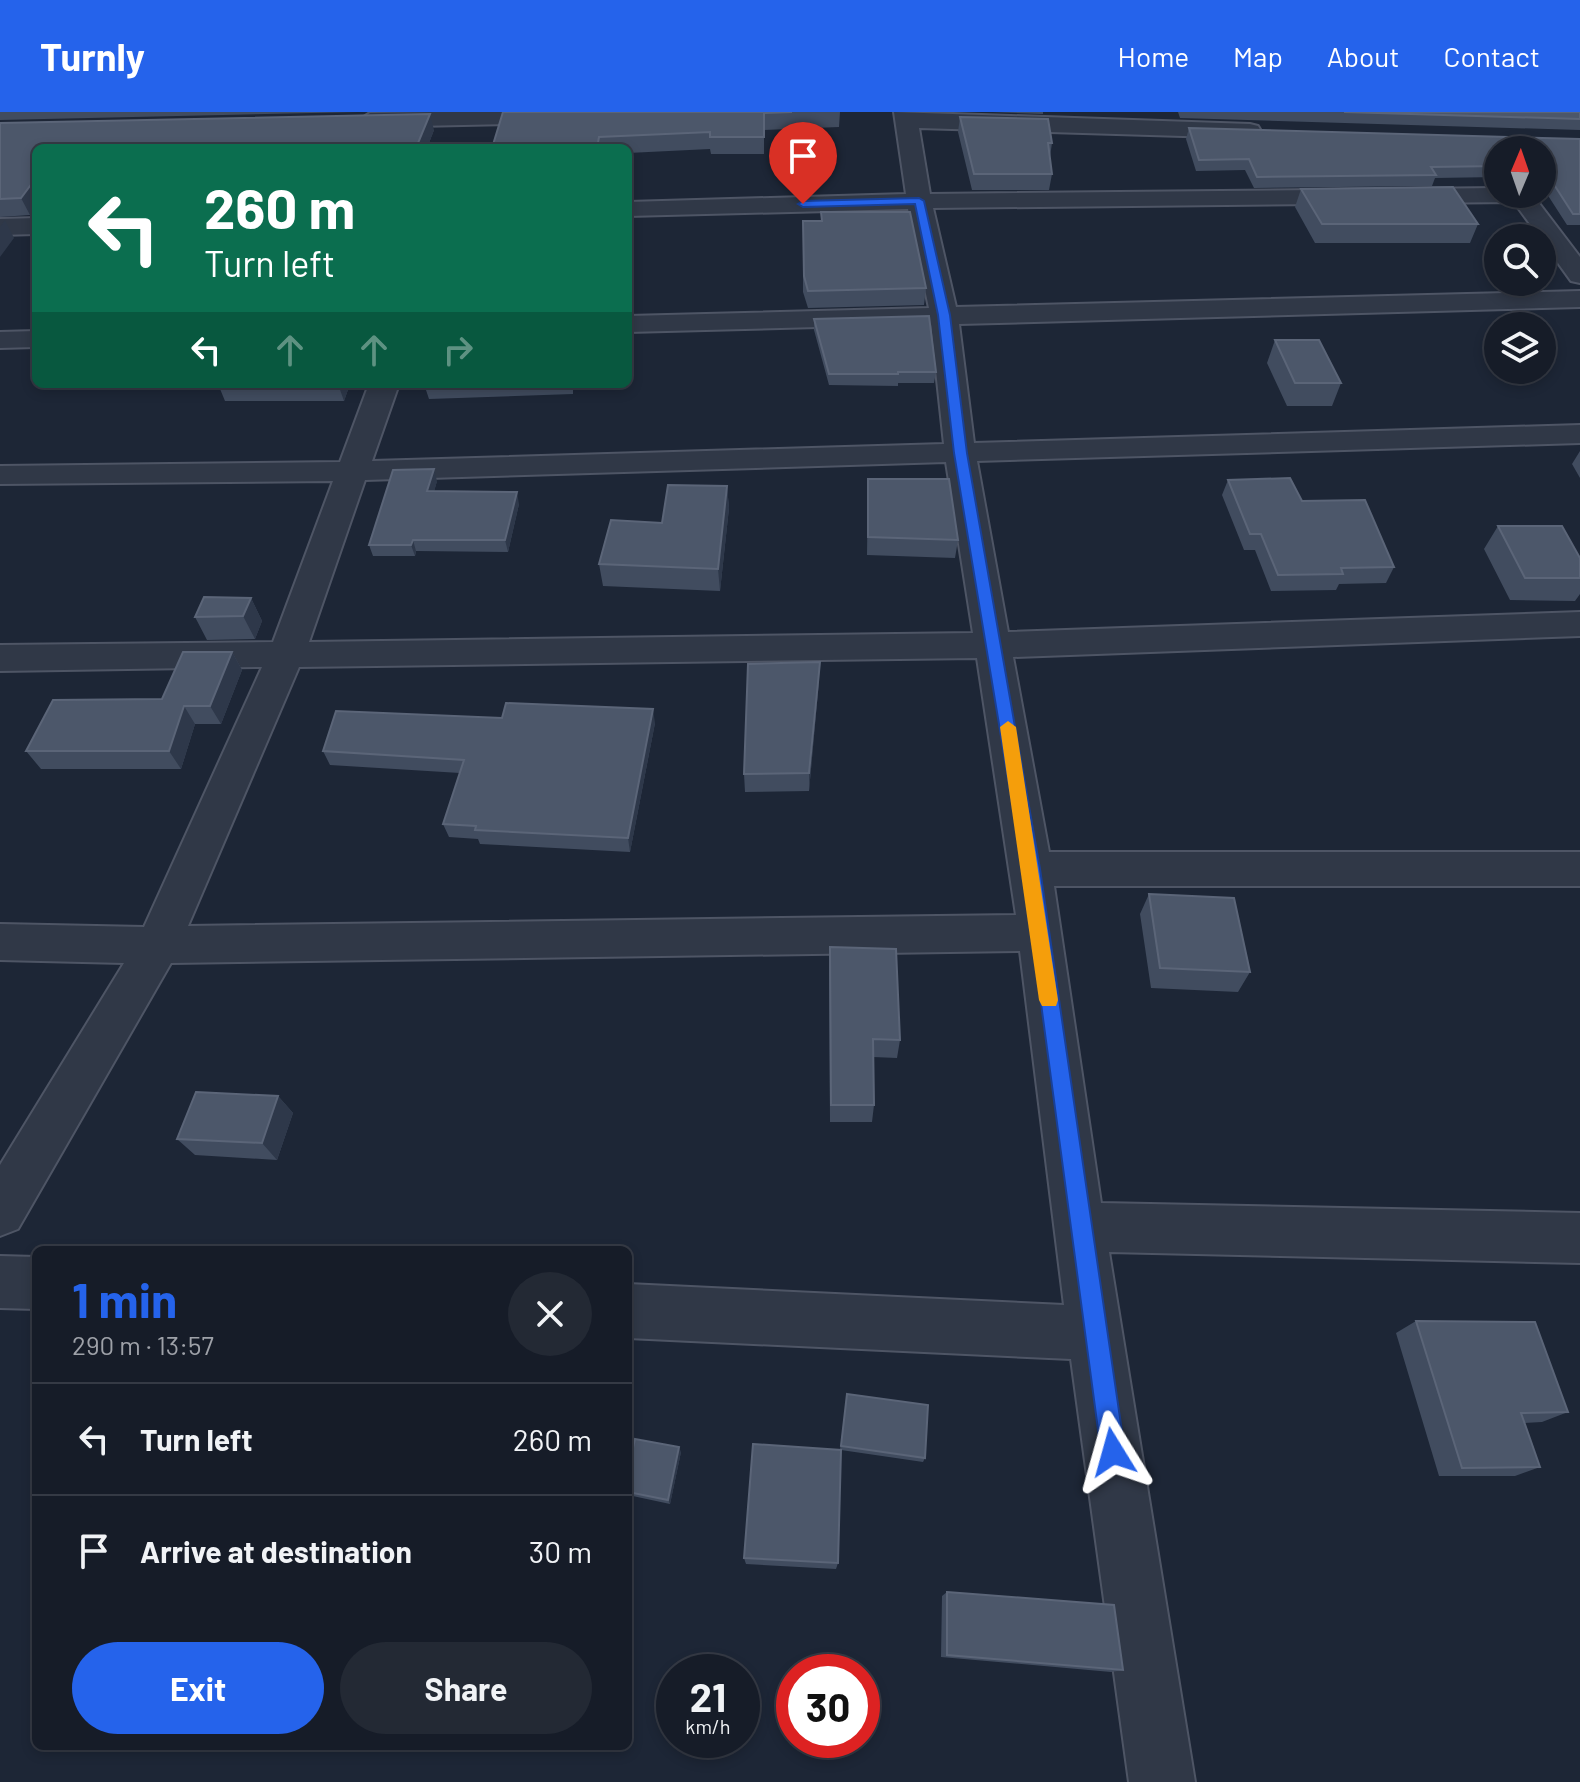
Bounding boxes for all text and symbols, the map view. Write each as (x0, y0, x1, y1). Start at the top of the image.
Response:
text: Turnly (40, 33, 145, 79)
text: Home (1118, 39, 1189, 73)
text: Map (1233, 39, 1283, 73)
text: About (1327, 39, 1399, 73)
text: Contact (1443, 39, 1540, 73)
pin (769, 122, 837, 204)
icon: arrive (781, 134, 825, 178)
north arrow (1484, 136, 1556, 208)
map controls (1484, 136, 1556, 384)
text: 260 m (204, 173, 355, 240)
icon: left (72, 176, 176, 280)
button: search (1484, 224, 1556, 296)
text: Turn left (204, 241, 335, 284)
button: layers (1484, 312, 1556, 384)
icon: left (184, 328, 228, 372)
icon: ahead (268, 328, 312, 372)
icon: ahead (352, 328, 396, 372)
icon: right (436, 328, 480, 372)
text: 1 min (72, 1270, 177, 1328)
button: close (508, 1272, 592, 1356)
text: 290 m · 13:57 (72, 1329, 214, 1360)
position arrow (1071, 1410, 1155, 1494)
icon: left (72, 1417, 116, 1461)
text: Turn left (140, 1421, 253, 1457)
text: 260 m (513, 1421, 592, 1457)
icon: arrive (72, 1529, 116, 1573)
text: Arrive at destination (140, 1533, 412, 1569)
text: 30 m (529, 1533, 592, 1569)
button: Exit (72, 1642, 324, 1734)
button: Share (340, 1642, 592, 1734)
speed limit sign: 30 (776, 1654, 880, 1758)
text: 21 (690, 1672, 726, 1720)
text: km/h (685, 1714, 731, 1738)

